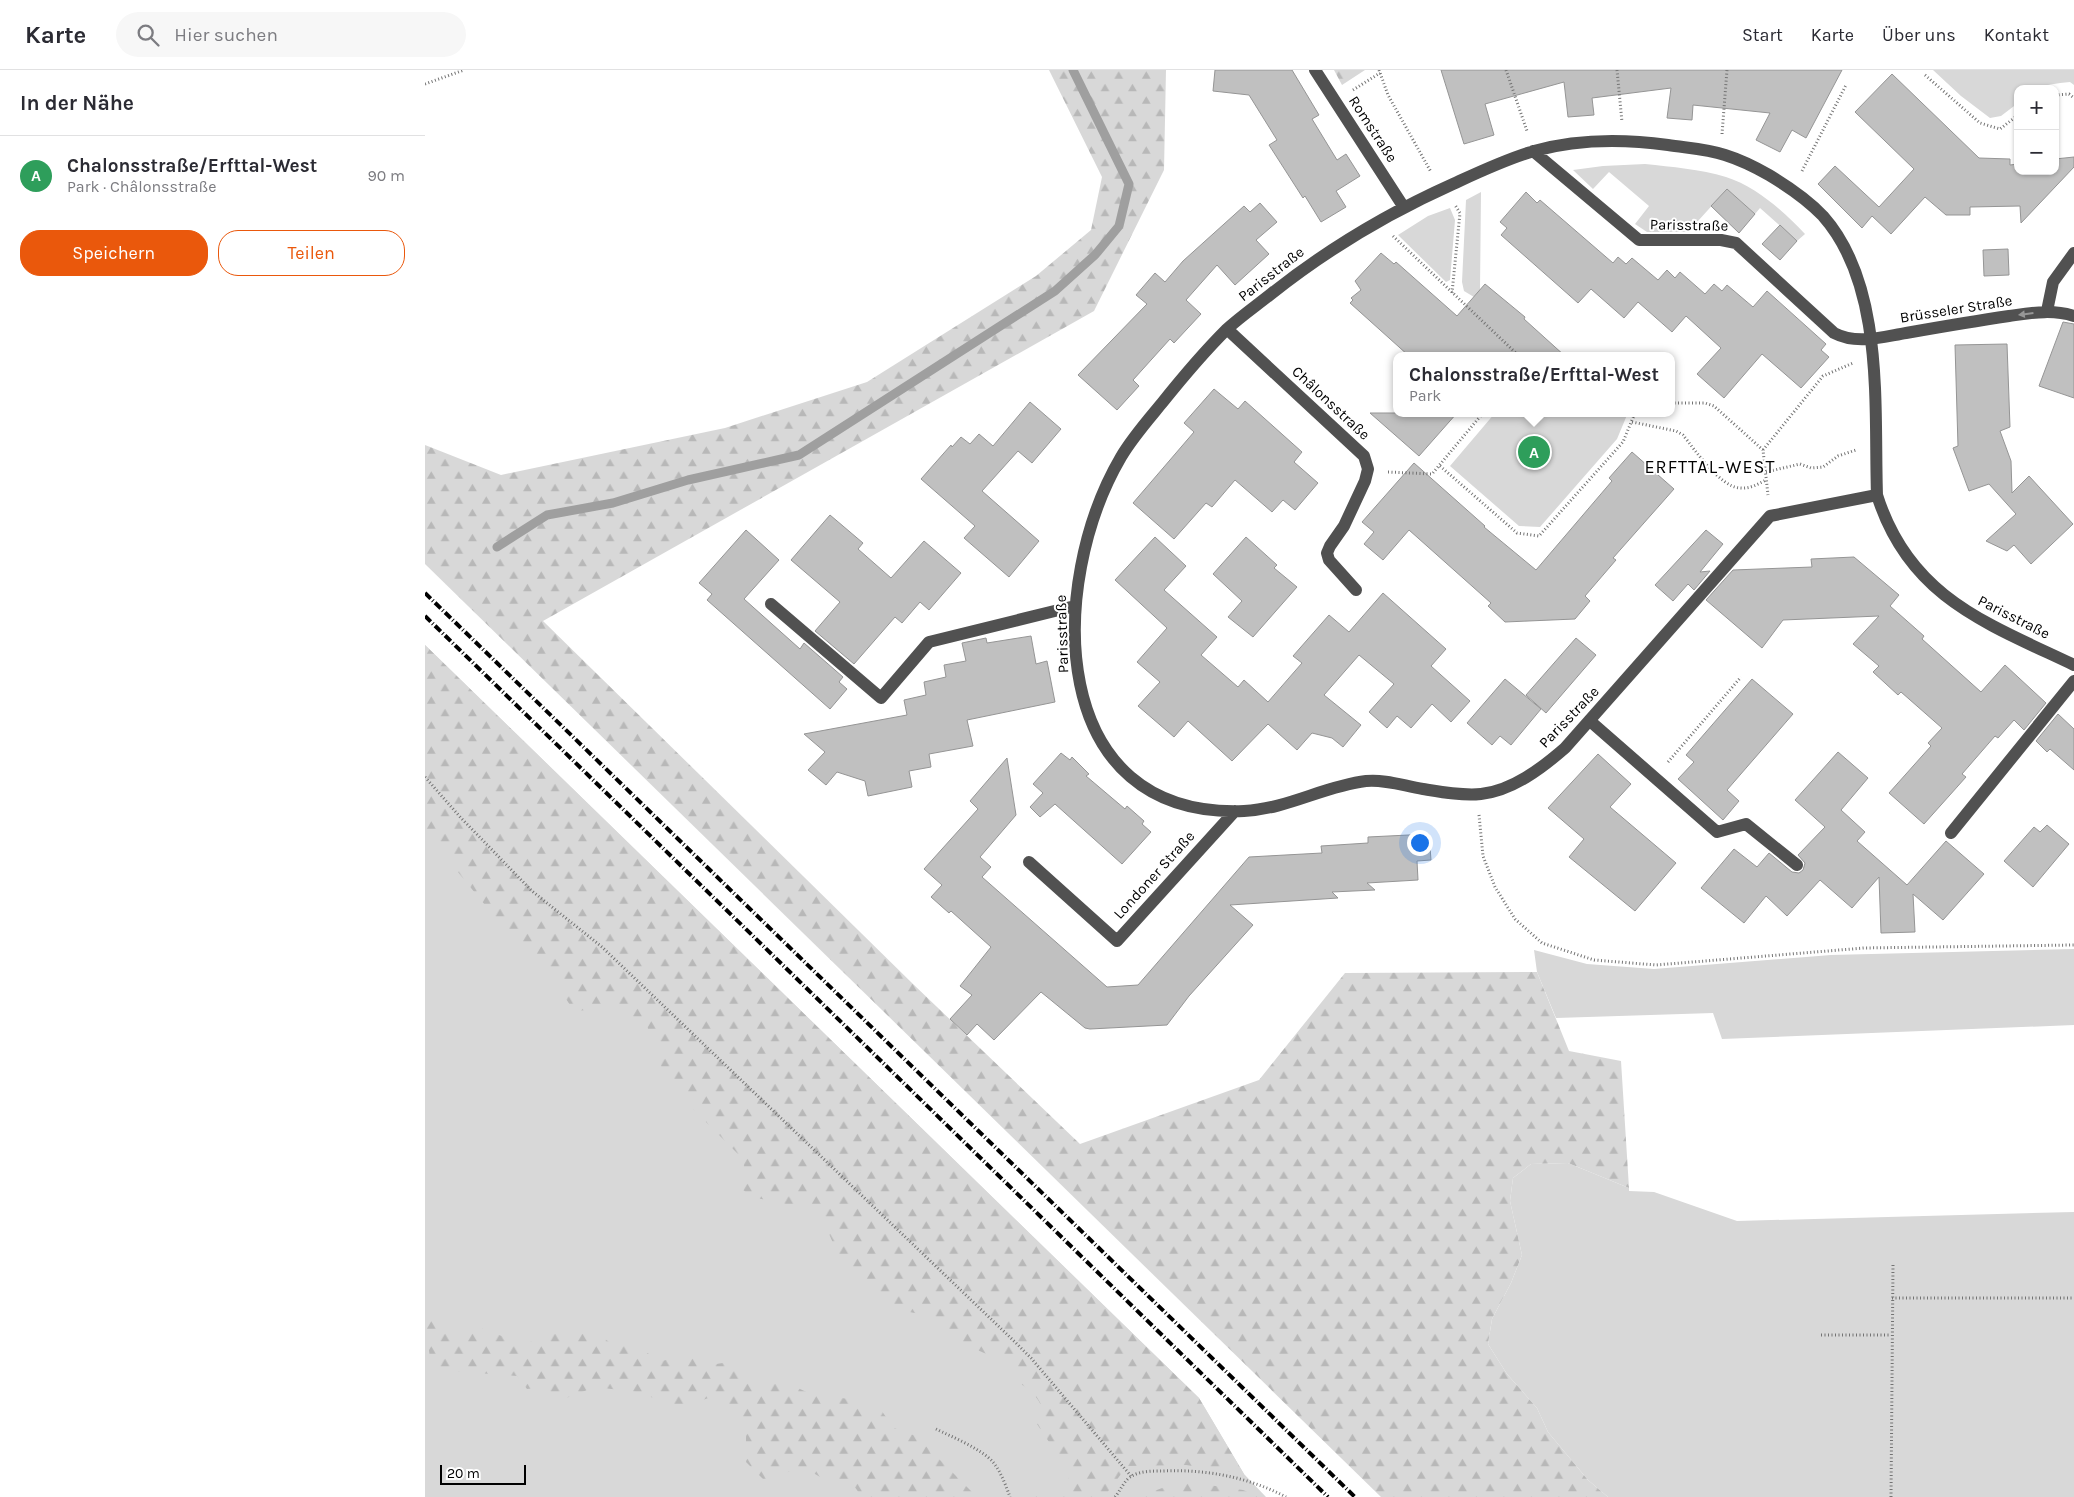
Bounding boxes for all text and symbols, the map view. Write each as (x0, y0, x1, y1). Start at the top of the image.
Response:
search box (116, 12, 466, 57)
text: Karte (25, 21, 86, 49)
icon: search (134, 21, 162, 49)
text: Hier suchen (174, 24, 278, 46)
text: Start (1742, 24, 1783, 46)
text: Karte (1811, 24, 1854, 46)
text: Über uns (1882, 24, 1956, 46)
text: Kontakt (1984, 24, 2049, 46)
map controls (2014, 85, 2059, 175)
button: + (2014, 85, 2059, 130)
text: In der Nähe (20, 91, 134, 115)
street label: Romstraße (1345, 92, 1401, 166)
button: − (2014, 130, 2059, 175)
text: Chalonsstraße/Erfttal-West (67, 155, 317, 177)
text: A (31, 166, 41, 185)
text: 90 m (367, 166, 405, 185)
text: Park · Châlonsstraße (67, 177, 217, 196)
street label: Parisstraße (1650, 215, 1728, 235)
button: Speichern (20, 230, 208, 276)
button: Teilen (218, 230, 405, 276)
street label: Parisstraße (1235, 243, 1307, 305)
street label: Brüsseler Straße (1899, 291, 2013, 327)
one-way arrow (2018, 310, 2034, 318)
popup (1393, 352, 1675, 417)
street label: Châlonsstraße (1288, 362, 1374, 444)
text: Chalonsstraße/Erfttal-West (1409, 364, 1659, 386)
text: Park (1409, 386, 1441, 405)
pin: A (1518, 433, 1550, 471)
district label: ERFTTAL-WEST (1645, 456, 1775, 478)
street label: Parisstraße (1975, 591, 2053, 643)
street label: Parisstraße (1052, 594, 1072, 674)
street label: Parisstraße (1535, 683, 1603, 751)
street label: Londoner Straße (1110, 827, 1198, 923)
your location (1407, 830, 1433, 856)
scale bar (440, 1462, 526, 1485)
text: 20 m (447, 1465, 480, 1482)

